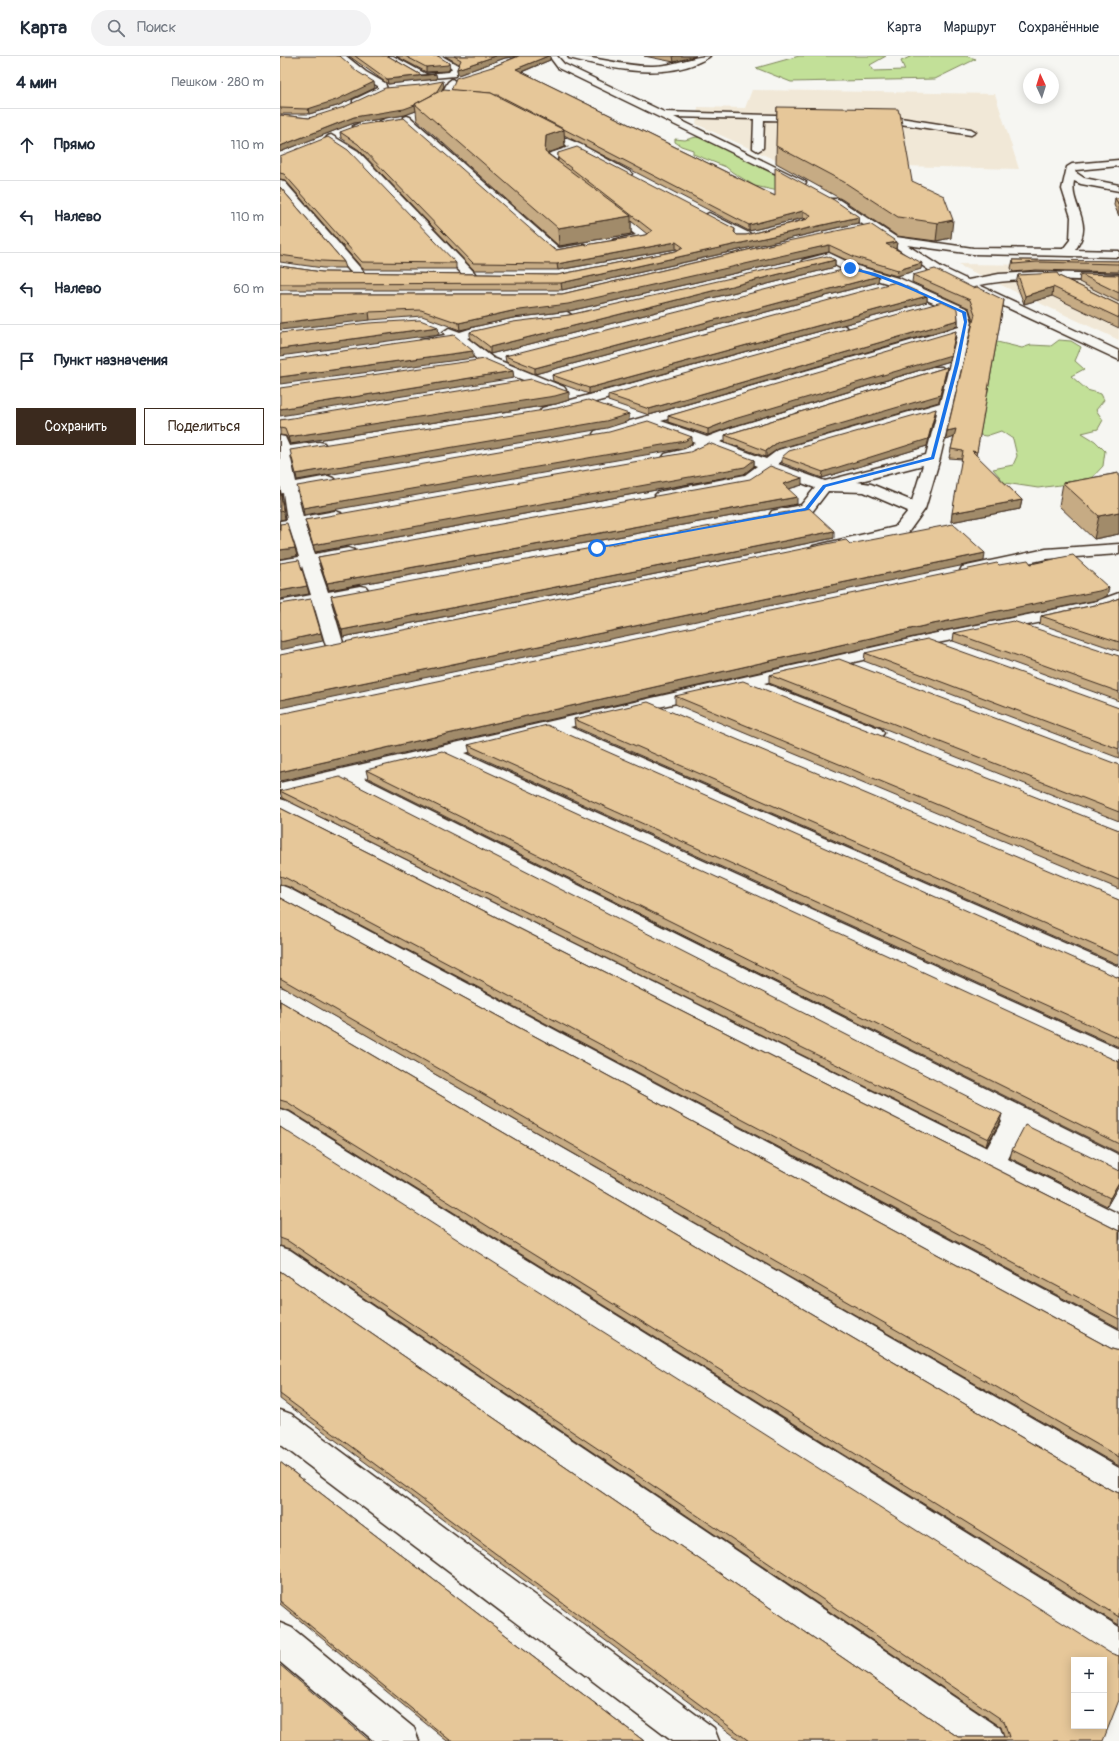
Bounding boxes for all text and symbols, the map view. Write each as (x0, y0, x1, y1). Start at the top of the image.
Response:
search box (91, 10, 371, 46)
text: Карта (20, 16, 67, 40)
icon: search (105, 17, 127, 39)
text: Поиск (137, 18, 176, 37)
text: Карта (887, 19, 922, 36)
text: Маршрут (944, 19, 996, 36)
text: Сохранённые (1018, 19, 1099, 36)
north arrow (1023, 68, 1059, 104)
text: 4 мин (16, 72, 57, 93)
text: Пешком · 280 m (171, 74, 264, 90)
icon: ahead (16, 134, 38, 156)
text: Прямо (54, 135, 95, 154)
text: 110 m (231, 137, 264, 153)
icon: left (16, 206, 38, 228)
text: Налево (54, 207, 101, 226)
text: 110 m (231, 209, 264, 225)
route end (841, 259, 859, 277)
icon: left (16, 278, 38, 300)
text: Налево (54, 279, 101, 298)
text: 60 m (233, 281, 264, 297)
icon: arrive (16, 350, 38, 372)
text: Пункт назначения (54, 351, 168, 370)
button: Сохранить (16, 408, 136, 445)
button: Поделиться (144, 408, 264, 445)
route start (588, 539, 606, 557)
map controls (1071, 1657, 1107, 1729)
button: + (1071, 1657, 1107, 1693)
button: − (1071, 1693, 1107, 1729)

